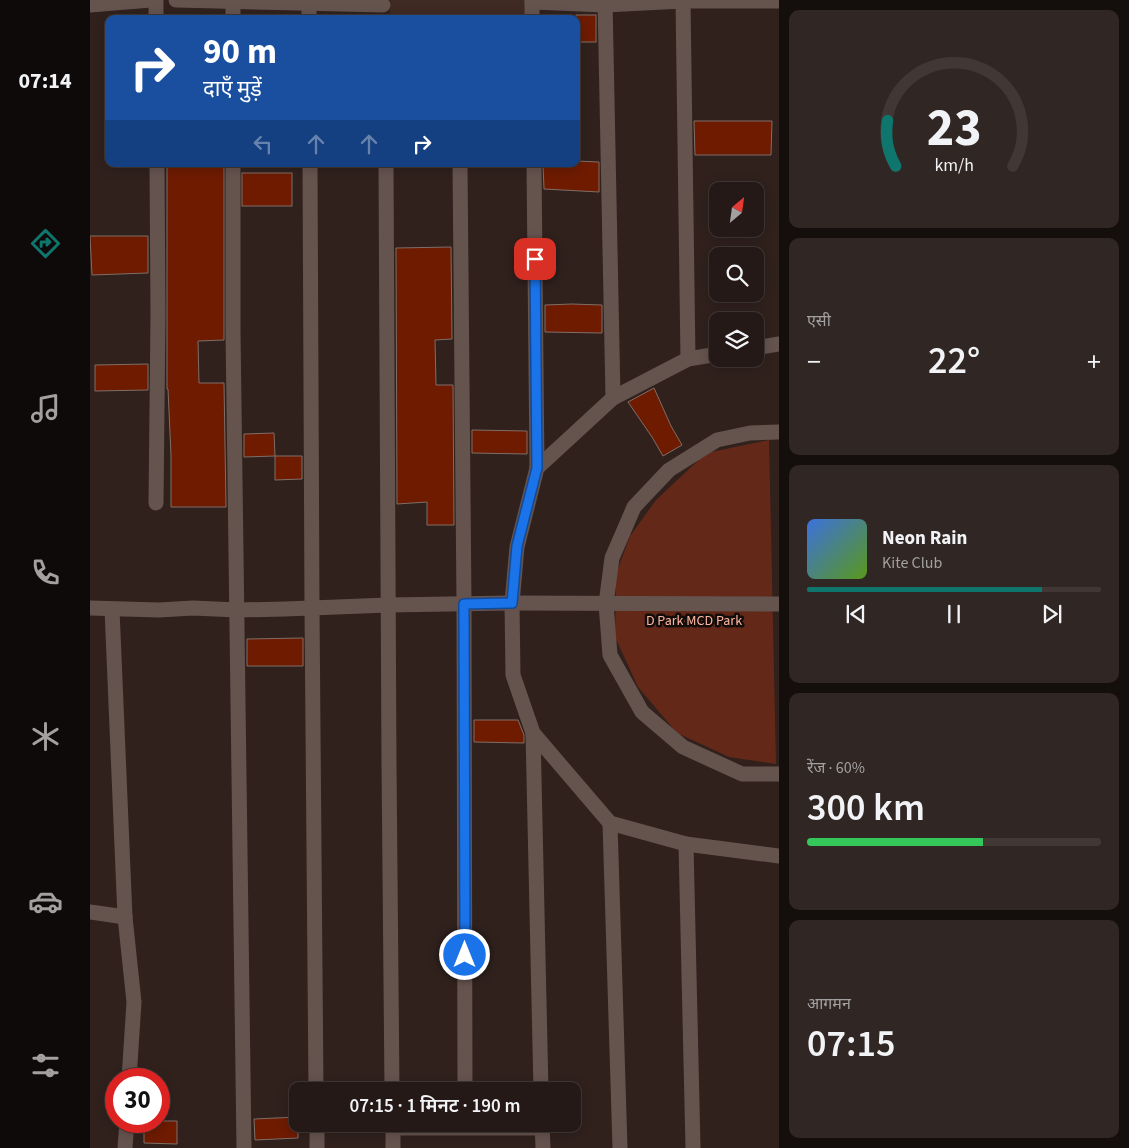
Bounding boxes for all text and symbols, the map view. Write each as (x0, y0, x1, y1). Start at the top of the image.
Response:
text: 90 m (203, 27, 277, 77)
icon: right (120, 35, 185, 100)
text: 07:14 (18, 65, 72, 97)
text: दाएँ मुड़ें (203, 73, 262, 105)
text: 23 (927, 92, 981, 166)
icon: left (249, 130, 277, 158)
icon: ahead (302, 130, 330, 158)
icon: ahead (355, 130, 383, 158)
icon: right (408, 130, 436, 158)
text: km/h (934, 153, 974, 178)
north arrow (709, 182, 764, 238)
map controls (709, 182, 764, 367)
icon: directions (28, 226, 63, 261)
pin (514, 238, 556, 280)
icon: arrive (521, 245, 549, 273)
button: search (709, 247, 764, 302)
text: एसी (807, 310, 831, 332)
button: layers (709, 312, 764, 367)
text: 22° (928, 334, 980, 388)
text: − (807, 342, 821, 382)
text: + (1087, 342, 1101, 382)
icon: music (28, 391, 63, 426)
text: Neon Rain (882, 525, 967, 552)
text: Kite Club (882, 552, 942, 574)
icon: phone (28, 555, 63, 590)
icon: previous (842, 600, 870, 628)
icon: pause (940, 600, 968, 628)
icon: next (1038, 600, 1066, 628)
park label: D Park MCD Park (646, 611, 742, 631)
icon: climate (28, 719, 63, 754)
text: रेंज · 60% (807, 757, 865, 779)
text: 300 km (807, 781, 925, 835)
icon: car (28, 884, 63, 919)
position arrow (438, 928, 490, 980)
text: आगमन (807, 993, 851, 1015)
text: 07:15 (807, 1017, 895, 1071)
icon: filters (28, 1048, 63, 1083)
speed limit sign: 30 (105, 1068, 170, 1133)
text: 07:15 · 1 मिनट · 190 m (349, 1093, 521, 1120)

